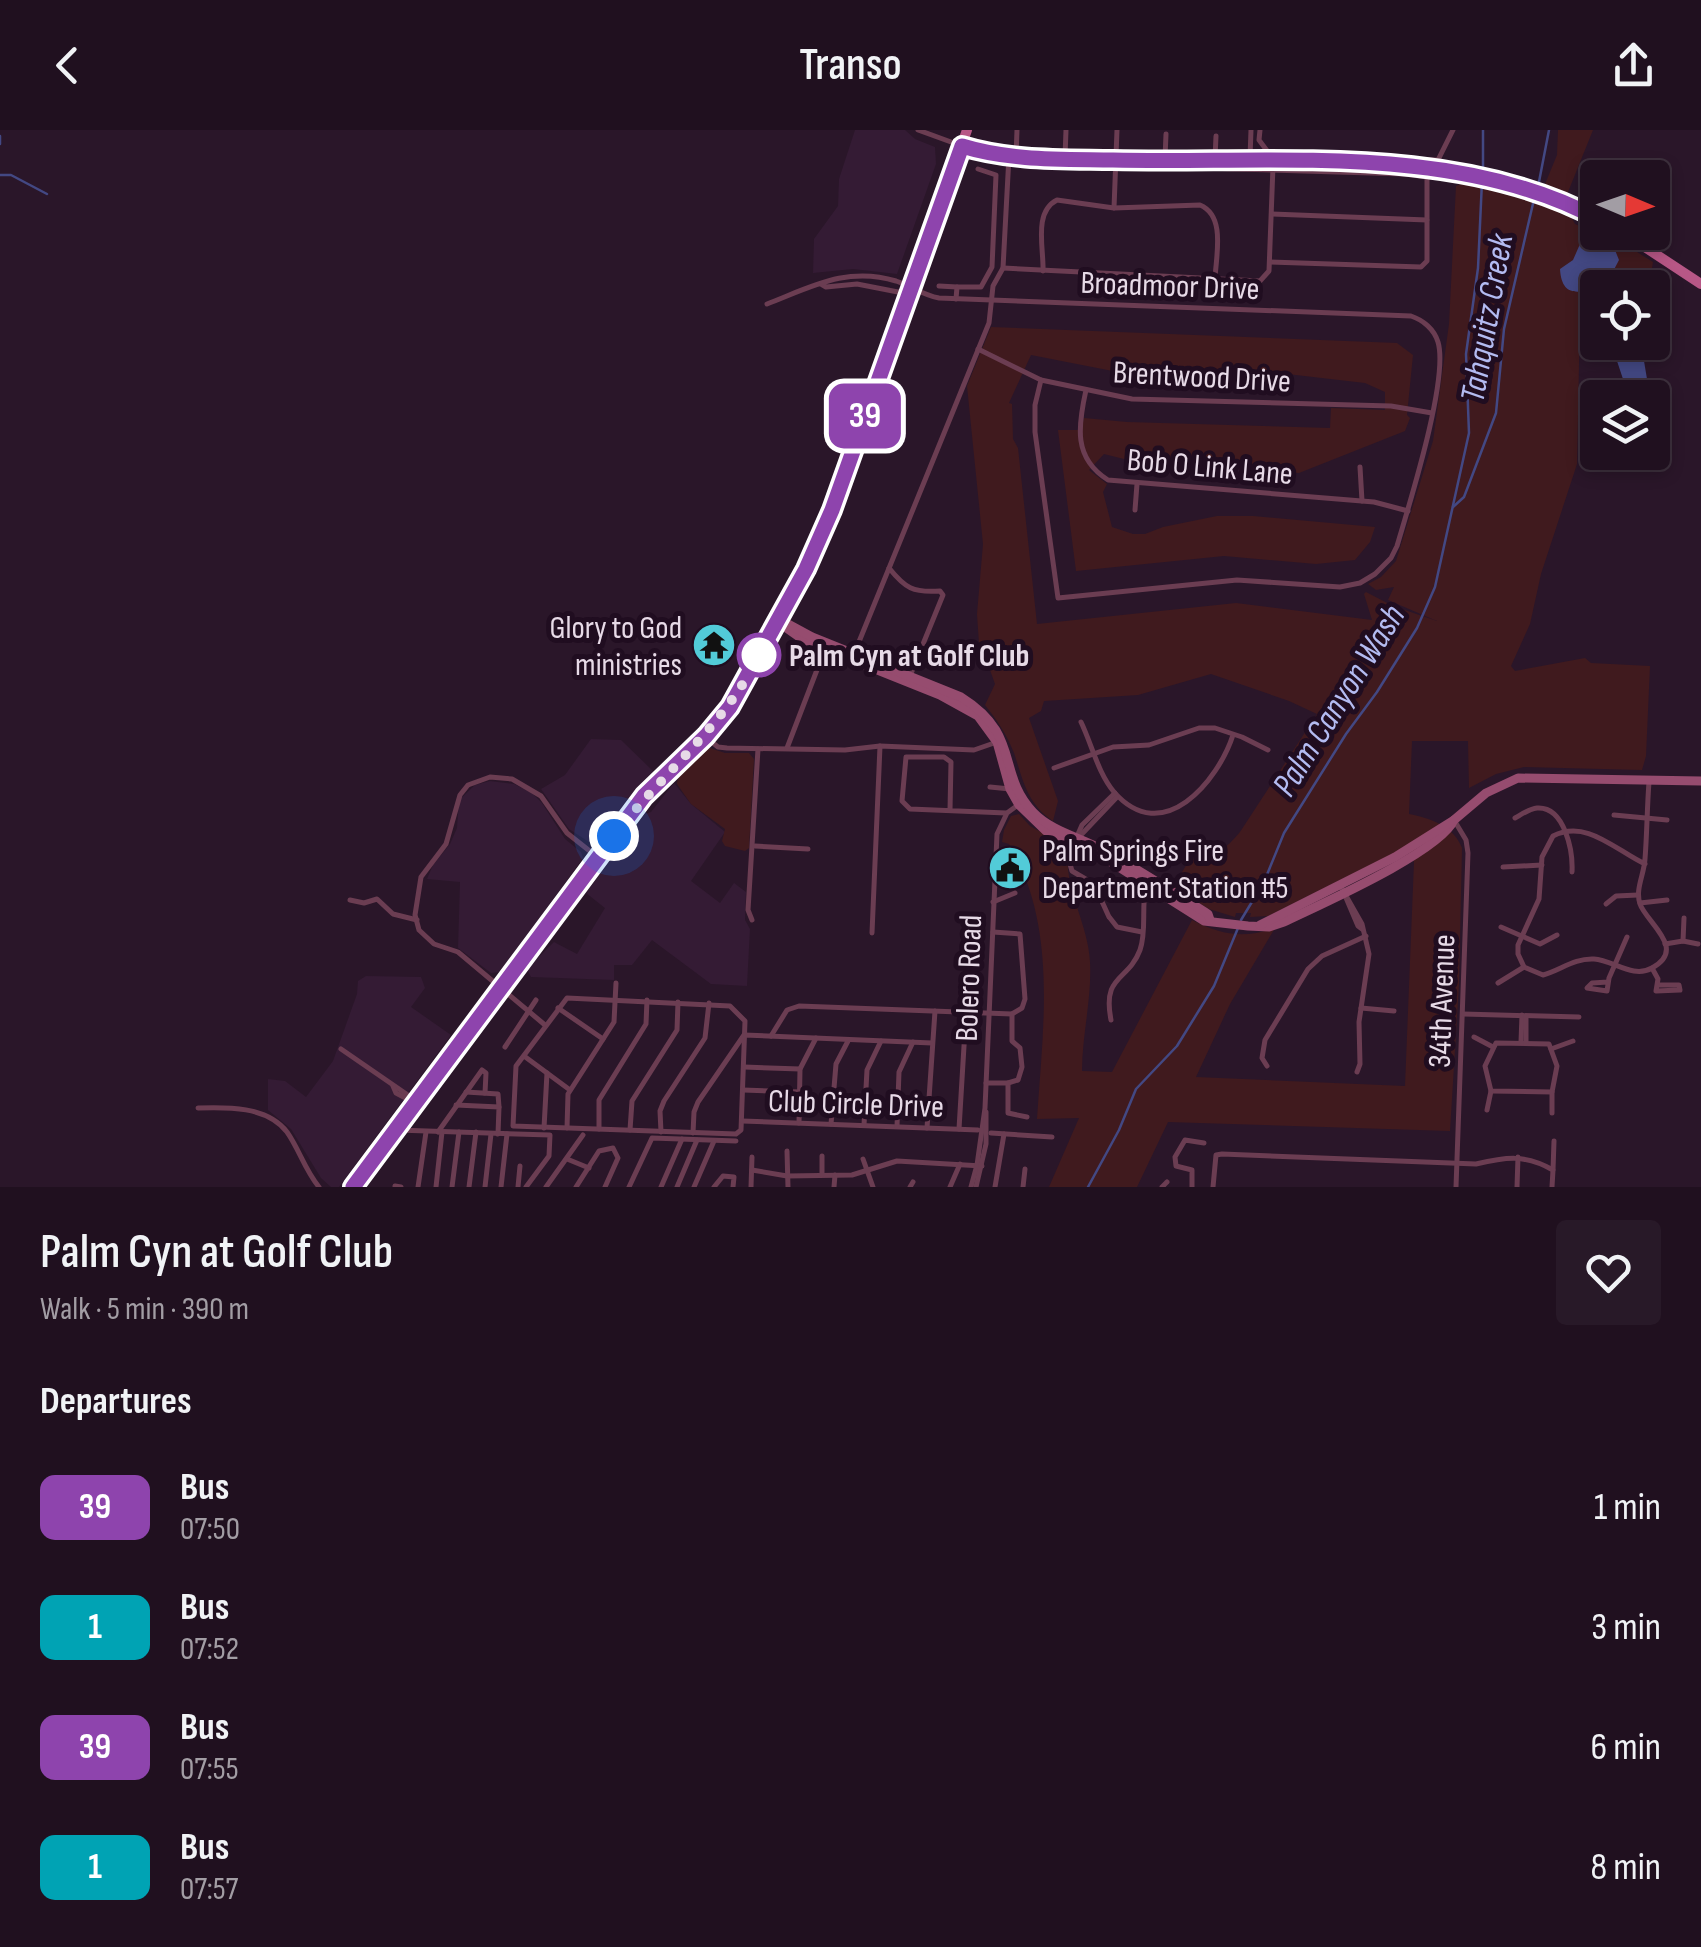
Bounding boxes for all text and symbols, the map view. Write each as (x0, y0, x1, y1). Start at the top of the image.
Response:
icon: back (40, 38, 95, 93)
text: Transo (799, 38, 902, 93)
icon: share (1606, 38, 1661, 93)
north arrow (1580, 160, 1670, 250)
map controls (1580, 160, 1670, 470)
water label: Tahquitz Creek (1452, 230, 1524, 406)
street label: Broadmoor Drive (1080, 264, 1260, 309)
button: locate (1580, 270, 1670, 360)
street label: Brentwood Drive (1112, 353, 1292, 402)
button: layers (1580, 380, 1670, 470)
line badge: 39 (820, 384, 910, 448)
text: 39 (849, 395, 881, 438)
street label: Bob O Link Lane (1125, 441, 1294, 494)
water label: Palm Canyon Wash (1263, 597, 1415, 805)
place label: Glory to God ministries (550, 609, 682, 685)
temple icon: Glory to God ministries (691, 622, 737, 668)
marker: Palm Cyn at Golf Club (738, 634, 780, 676)
place label: Palm Cyn at Golf Club (789, 637, 1029, 676)
your location (589, 811, 639, 861)
place label: Palm Springs Fire Department Station #5 (1042, 832, 1288, 908)
public building icon: Palm Springs Fire Department Station #5 (987, 845, 1033, 891)
street label: Bolero Road (948, 914, 991, 1042)
street label: 34th Avenue (1421, 934, 1464, 1069)
street label: Club Circle Drive (767, 1082, 945, 1127)
button: heart (1556, 1220, 1661, 1325)
text: Palm Cyn at Golf Club (40, 1224, 393, 1281)
text: Walk · 5 min · 390 m (40, 1290, 249, 1329)
text: Departures (40, 1379, 192, 1424)
text: Bus (180, 1465, 229, 1510)
text: 1 min (1594, 1485, 1661, 1530)
text: 39 (79, 1486, 111, 1529)
text: 07:50 (180, 1510, 240, 1549)
text: Bus (180, 1585, 229, 1630)
text: 3 min (1591, 1605, 1661, 1650)
text: 1 (88, 1606, 102, 1649)
text: 07:52 (180, 1630, 239, 1669)
text: Bus (180, 1705, 229, 1750)
text: 6 min (1591, 1725, 1661, 1770)
text: 39 (79, 1726, 111, 1769)
text: 07:55 (180, 1750, 239, 1789)
text: Bus (180, 1825, 229, 1870)
text: 8 min (1591, 1845, 1661, 1890)
text: 1 (88, 1846, 102, 1889)
text: 07:57 (180, 1870, 238, 1909)

